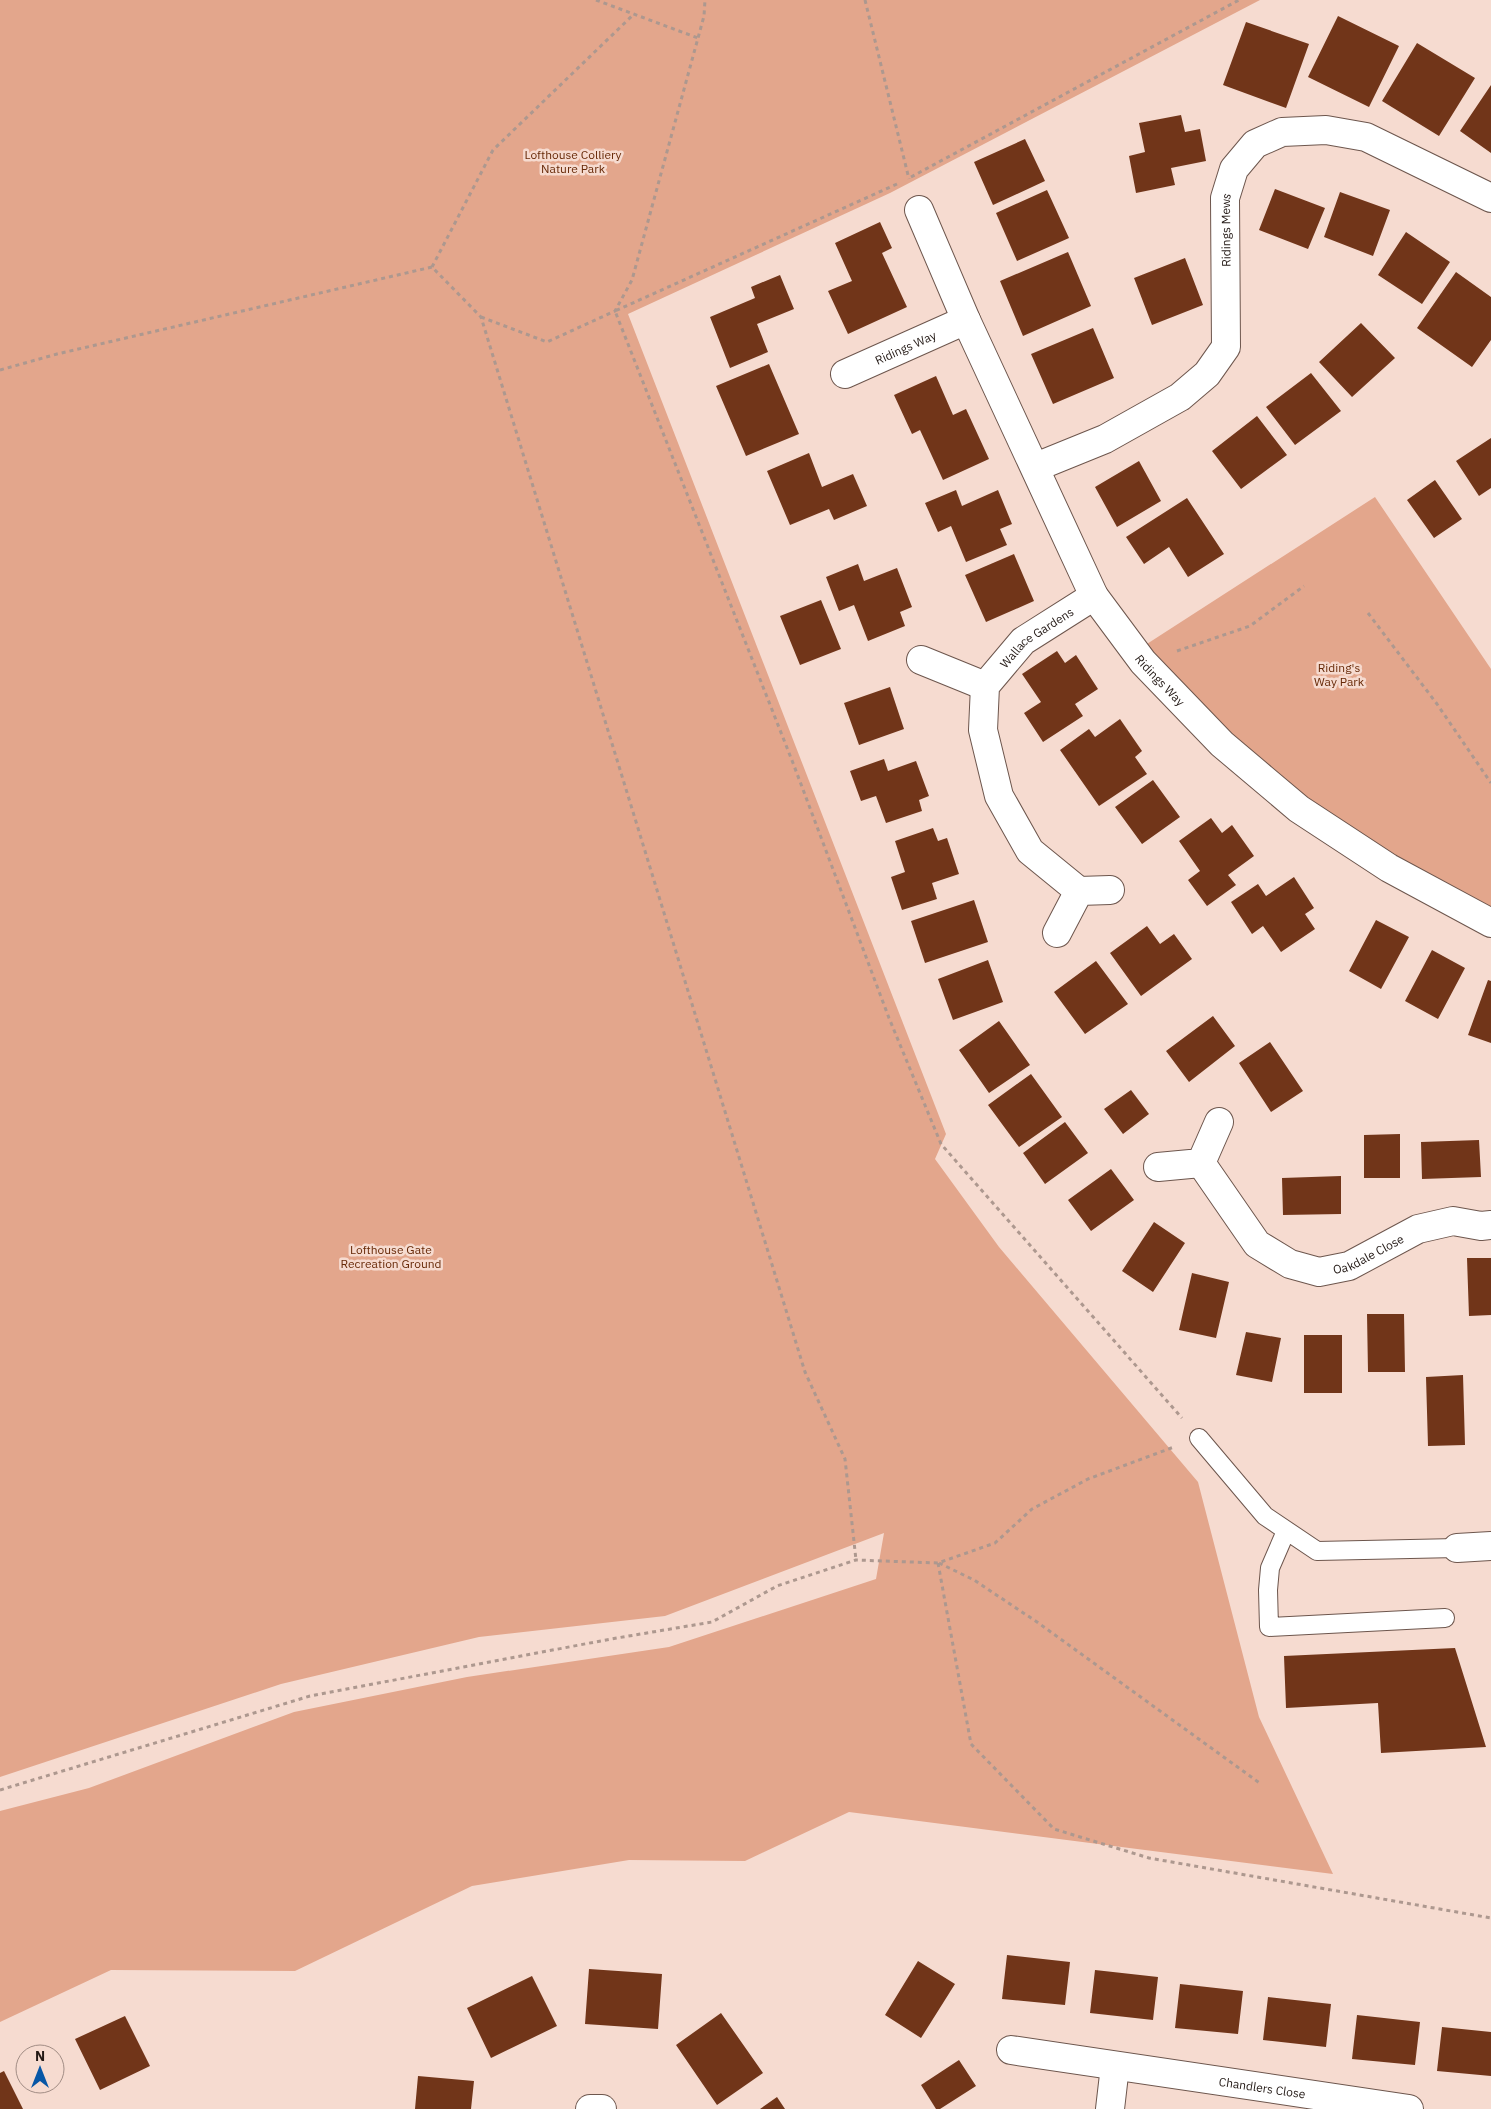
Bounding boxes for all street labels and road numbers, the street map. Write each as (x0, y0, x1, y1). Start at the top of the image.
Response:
street label: Ridings Mews (1218, 191, 1234, 267)
street label: Ridings Way (872, 327, 938, 367)
street label: Wallace Gardens (996, 603, 1076, 671)
street label: Ridings Way (1132, 651, 1188, 709)
street label: Oakdale Close (1332, 1230, 1406, 1277)
street label: Chandlers Close (1218, 2073, 1307, 2101)

